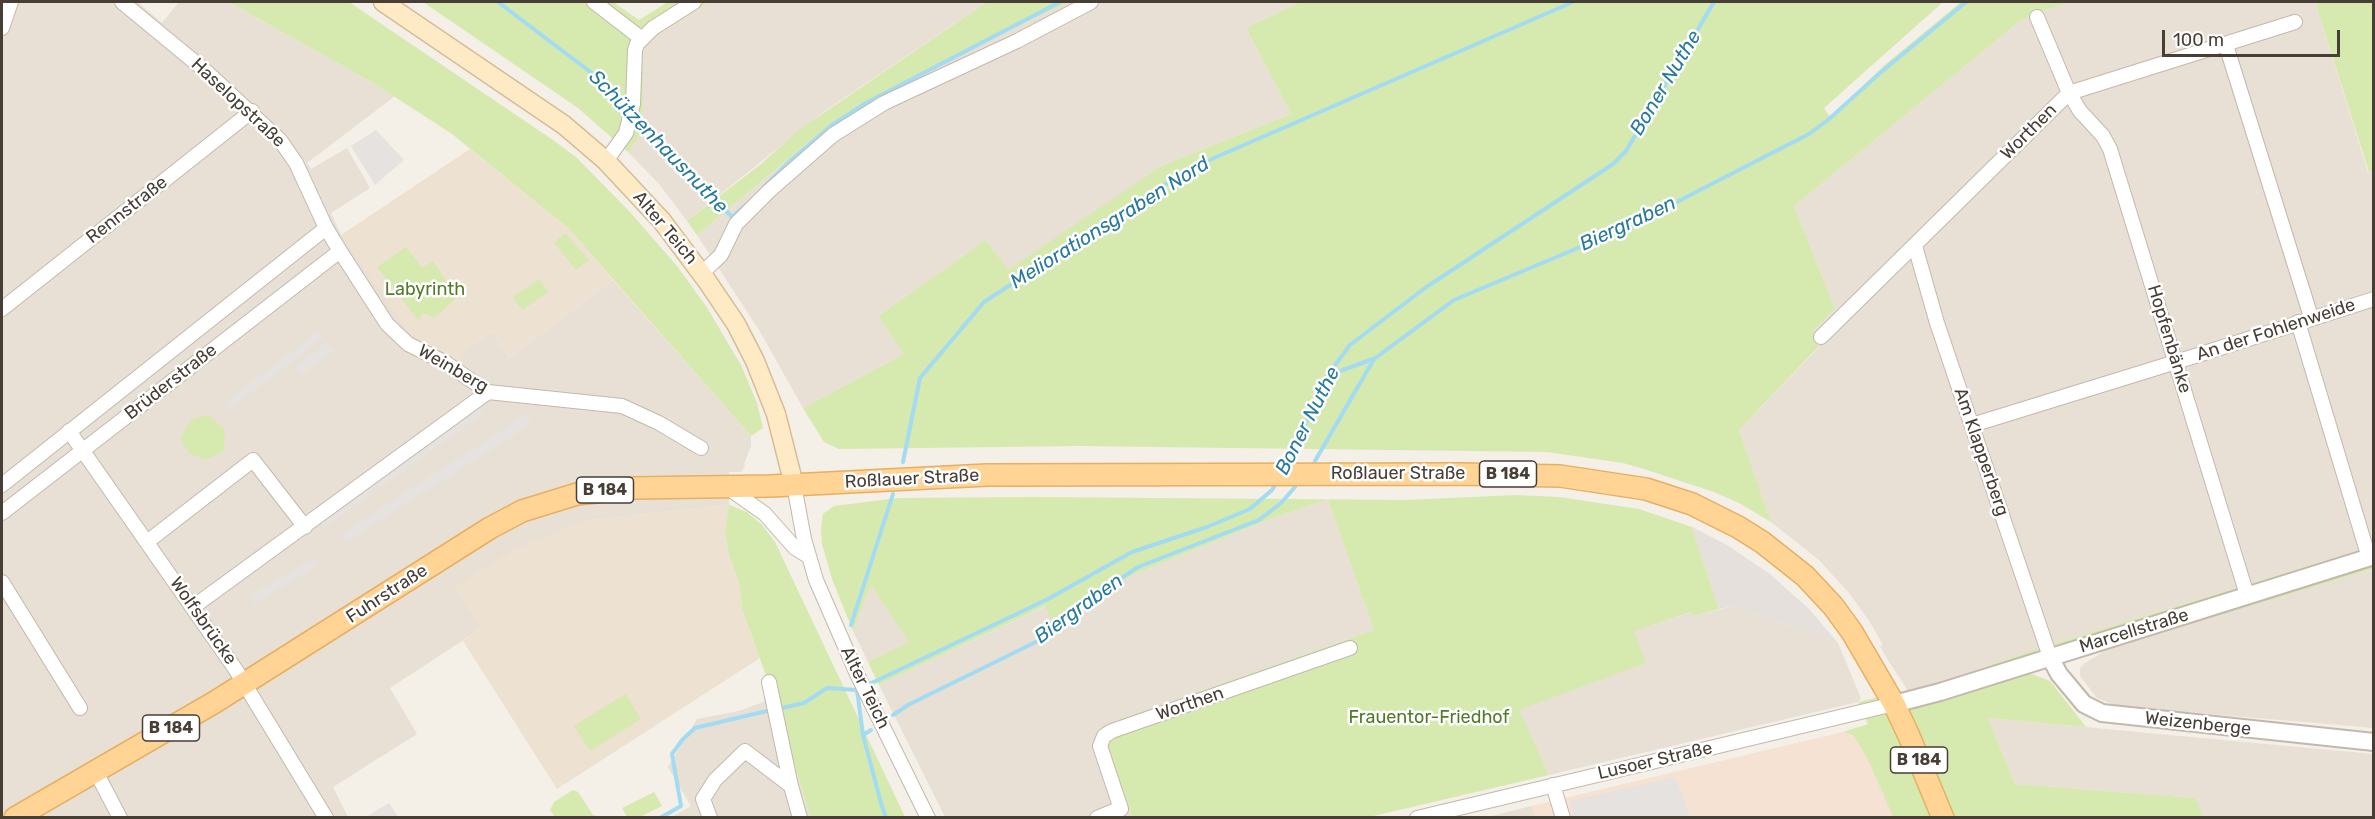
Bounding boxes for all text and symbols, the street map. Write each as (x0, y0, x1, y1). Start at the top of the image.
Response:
scale bar (2165, 18, 2344, 56)
water label: Boner Nuthe (1625, 26, 1707, 140)
text: 100 m (2173, 29, 2224, 51)
street label: Haselopstraße (186, 54, 290, 152)
water label: Schützenhausnuthe (583, 65, 733, 219)
street label: Worthen (1997, 100, 2061, 164)
water label: Meliorationsgraben Nord (1006, 152, 1214, 294)
street label: Rennstraße (82, 172, 172, 248)
street label: Alter Teich (628, 187, 702, 269)
water label: Biergraben (1576, 191, 1680, 257)
park label: Labyrinth (385, 279, 465, 301)
street label: Hopfenbänke (2142, 282, 2196, 396)
street label: An der Fohlenweide (2194, 294, 2358, 366)
street label: Brüderstraße (121, 339, 221, 425)
street label: Weinberg (414, 340, 492, 398)
water label: Boner Nuthe (1271, 363, 1345, 479)
street label: Am Klapperberg (1949, 385, 2013, 519)
road number: B 184 (1480, 461, 1537, 487)
street label: Roßlauer Straße (1331, 463, 1465, 485)
street label: Roßlauer Straße (844, 465, 980, 493)
road number: B 184 (576, 477, 634, 503)
street label: Fuhrstraße (342, 560, 432, 628)
water label: Biergraben (1030, 569, 1128, 649)
street label: Wolfsbrücke (165, 573, 241, 669)
street label: Marcellstraße (2077, 604, 2191, 658)
street label: Alter Teich (836, 643, 894, 733)
street label: Worthen (1153, 682, 1227, 726)
park label: Frauentor-Friedhof (1348, 707, 1510, 729)
street label: Weizenberge (2144, 708, 2252, 740)
road number: B 184 (142, 715, 200, 741)
street label: Lusoer Straße (1596, 737, 1714, 785)
road number: B 184 (1890, 747, 1948, 773)

